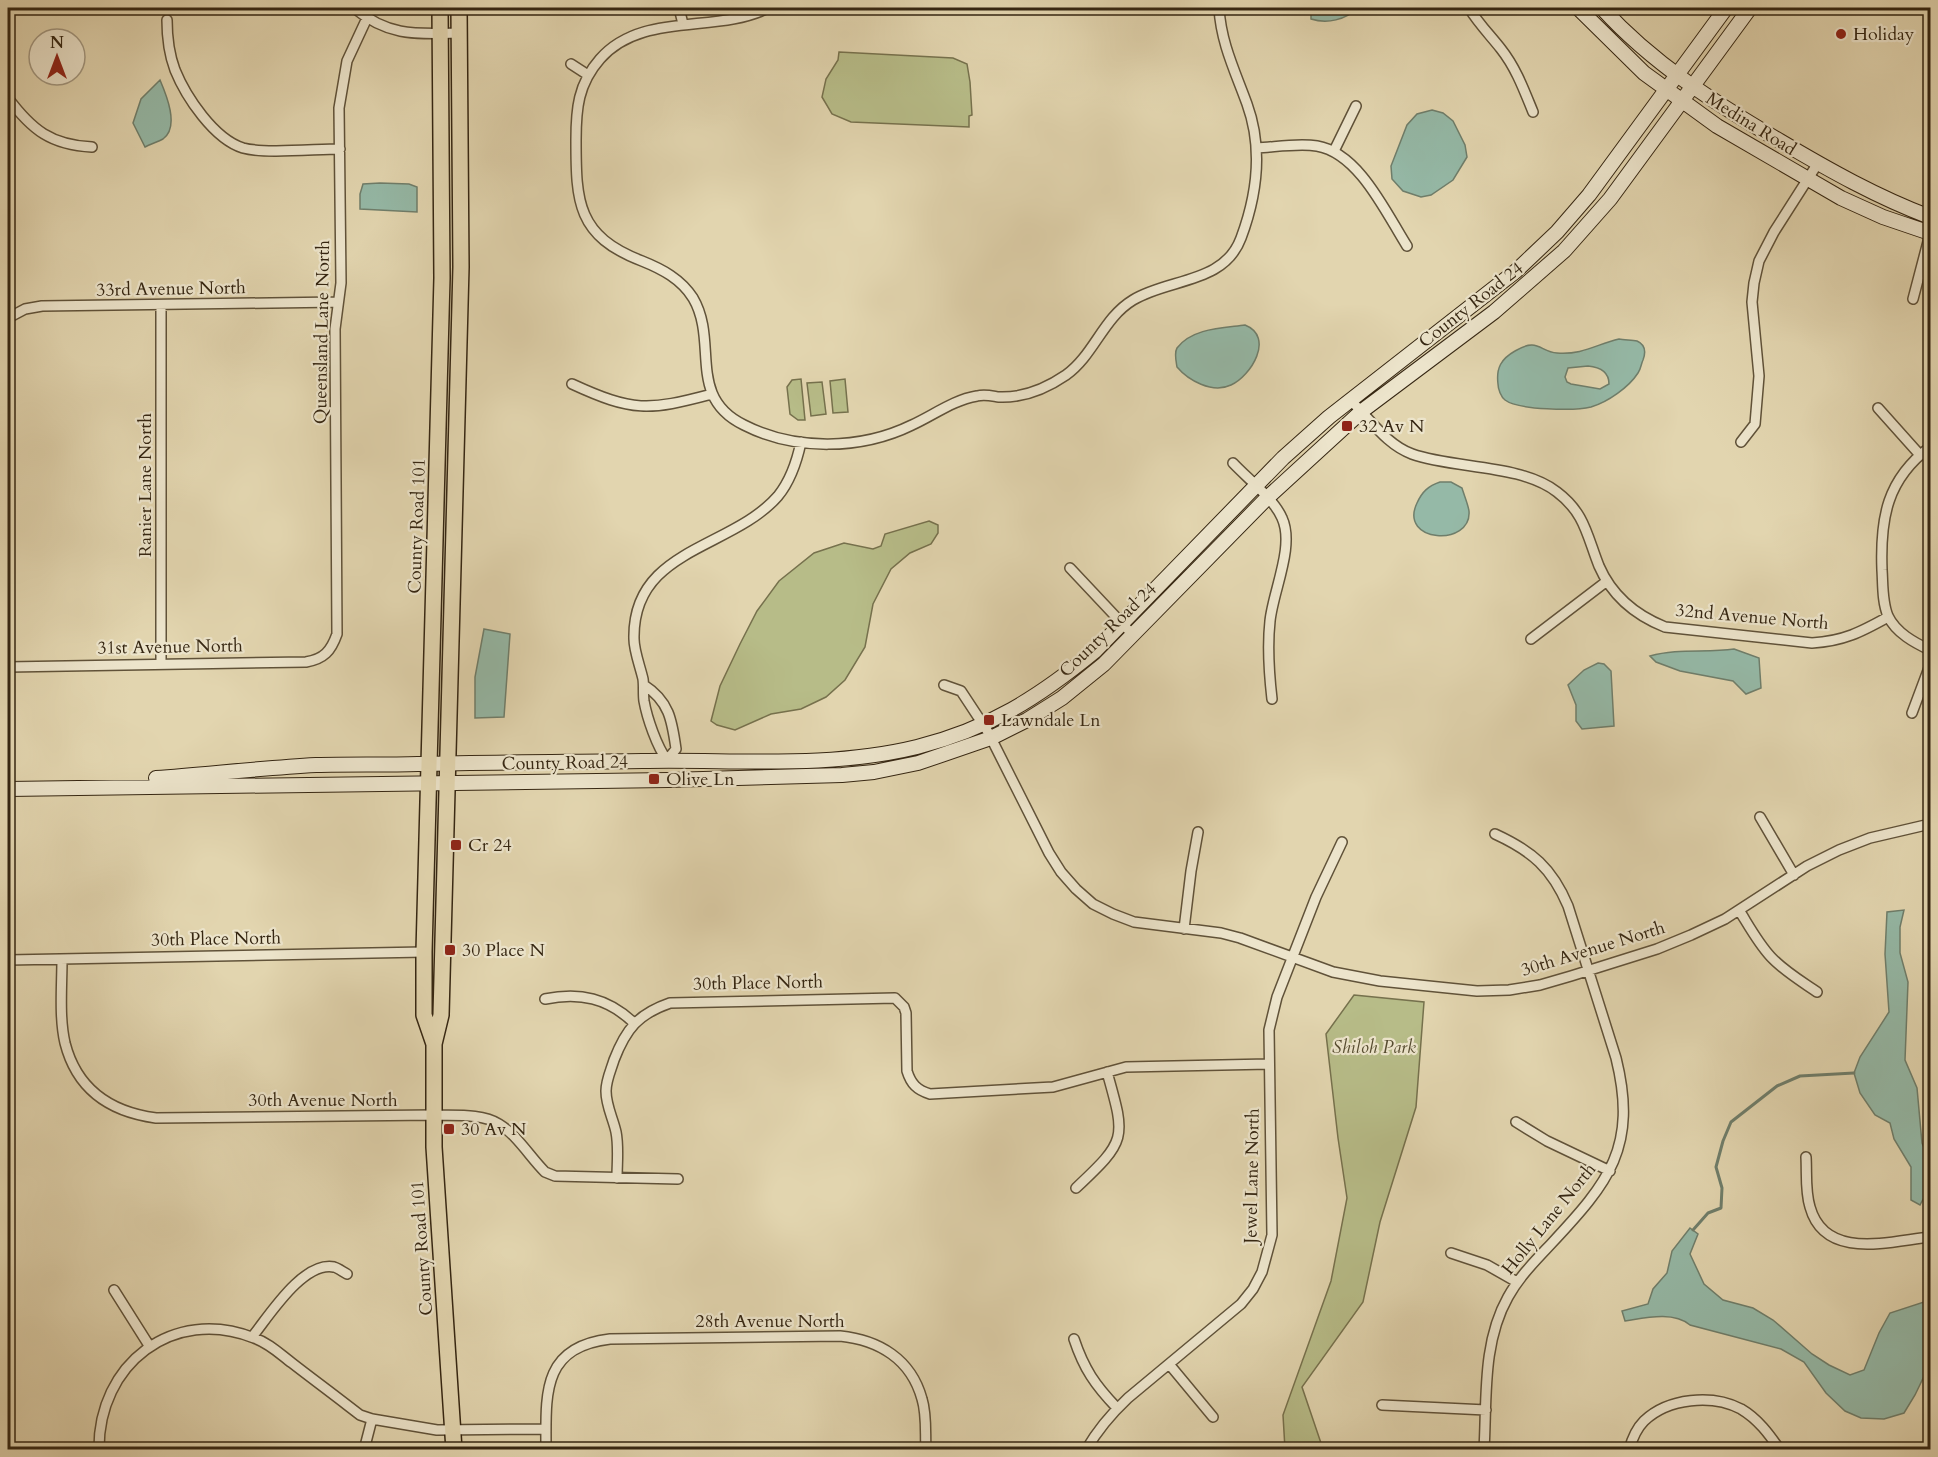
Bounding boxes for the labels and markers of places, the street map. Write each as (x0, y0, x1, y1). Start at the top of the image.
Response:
place label: Holiday (1853, 22, 1915, 47)
marker: Holiday (1834, 27, 1848, 41)
place label: 32 Av N (1359, 414, 1425, 439)
marker: 32 Av N (1340, 419, 1354, 433)
place label: Lawndale Ln (1001, 708, 1101, 733)
marker: Lawndale Ln (982, 713, 996, 727)
place label: Olive Ln (666, 767, 735, 792)
marker: Olive Ln (647, 772, 661, 786)
place label: Cr 24 (468, 833, 512, 858)
marker: Cr 24 (449, 838, 463, 852)
place label: 30 Place N (462, 938, 545, 963)
marker: 30 Place N (443, 943, 457, 957)
place label: 30 Av N (461, 1117, 527, 1142)
marker: 30 Av N (442, 1122, 456, 1136)

